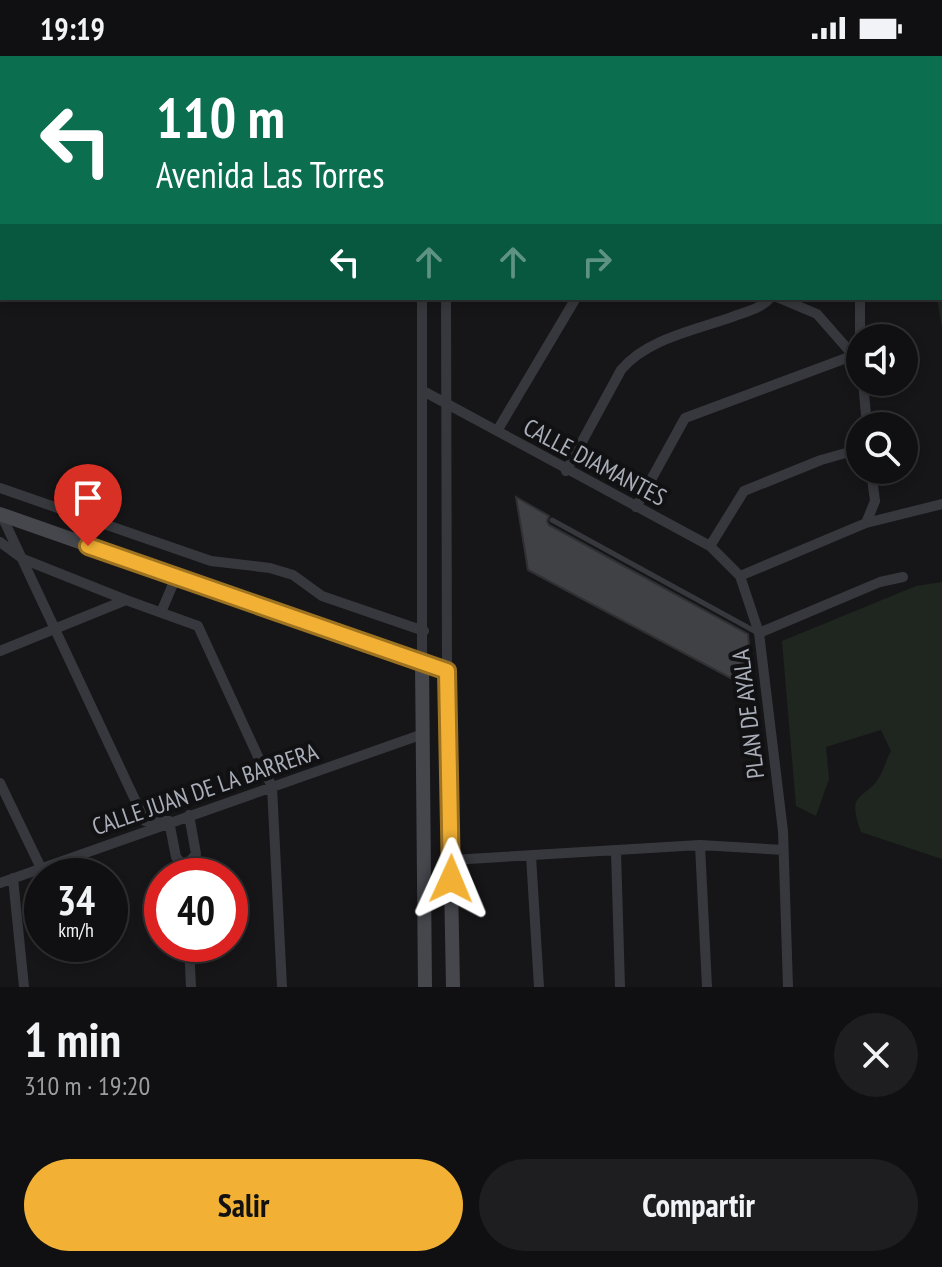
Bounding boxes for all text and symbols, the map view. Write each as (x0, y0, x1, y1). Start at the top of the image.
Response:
text: 19:19 (40, 9, 105, 48)
text: 110 m (156, 81, 285, 153)
icon: left (24, 88, 128, 192)
text: Avenida Las Torres (156, 151, 384, 198)
icon: left (323, 240, 367, 284)
icon: ahead (407, 240, 451, 284)
icon: ahead (491, 240, 535, 284)
icon: right (575, 240, 619, 284)
map controls (846, 324, 918, 484)
button: sound (846, 324, 918, 396)
street label: CALLE DIAMANTES (518, 411, 672, 513)
button: search (846, 412, 918, 484)
pin (54, 464, 122, 546)
icon: arrive (66, 476, 110, 520)
street label: PLAN DE AYALA (725, 647, 771, 780)
street label: CALLE JUAN DE LA BARRERA (88, 736, 323, 842)
position arrow (409, 837, 493, 921)
speed limit sign: 40 (144, 858, 248, 962)
text: 34 (57, 874, 95, 926)
text: km/h (58, 917, 94, 943)
text: 1 min (24, 1008, 121, 1070)
button: close (834, 1013, 918, 1097)
text: 310 m · 19:20 (24, 1069, 150, 1102)
button: Salir (24, 1159, 463, 1251)
button: Compartir (479, 1159, 918, 1251)

